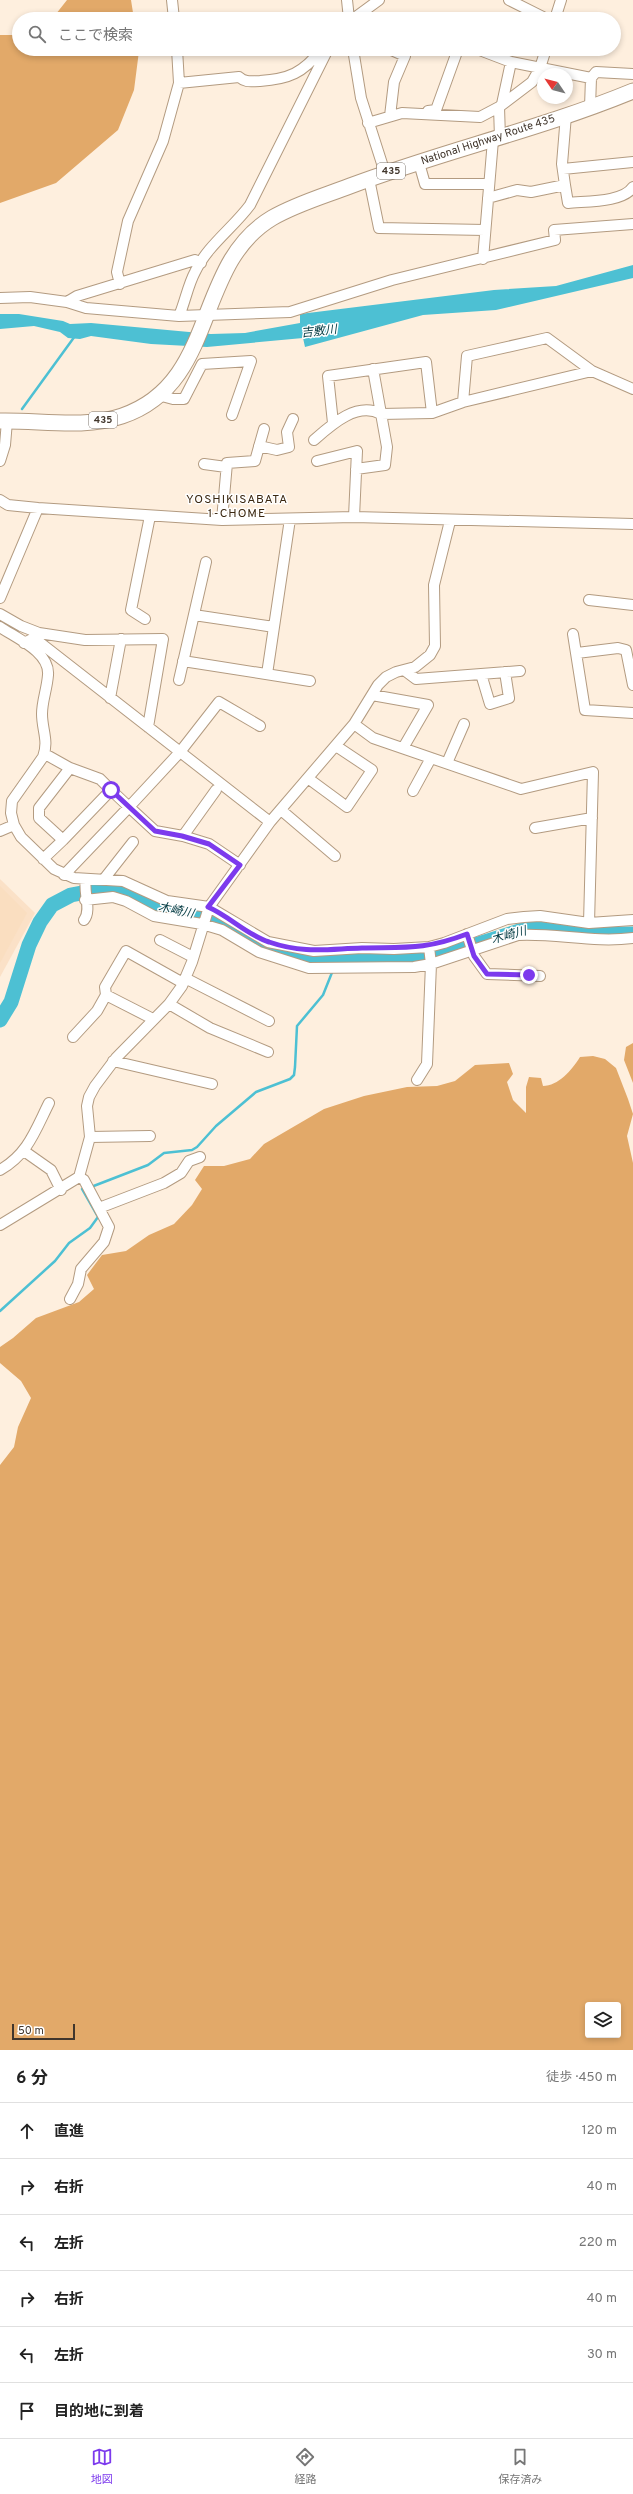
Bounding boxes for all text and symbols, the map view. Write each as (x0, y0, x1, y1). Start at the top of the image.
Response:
search box (12, 12, 621, 56)
icon: search (26, 23, 48, 45)
text: ここで検索 (58, 27, 133, 46)
north arrow (537, 68, 573, 104)
street label: National Highway Route 435 (419, 112, 557, 168)
road number: 435 (377, 163, 405, 179)
water label: 吉敷川 (300, 322, 340, 342)
road number: 435 (89, 412, 117, 428)
district label: YOSHIKISABATA 1-CHOME (186, 492, 288, 522)
route start (102, 781, 120, 799)
water label: 木崎川 (157, 899, 197, 923)
water label: 木崎川 (490, 923, 530, 948)
route end (520, 966, 538, 984)
map controls (585, 2002, 621, 2038)
button: layers (585, 2002, 621, 2038)
scale bar (12, 2022, 75, 2041)
text: 50 m (18, 2024, 44, 2038)
text: 6 分 (16, 2068, 48, 2090)
text: 徒歩 · 450 m (546, 2070, 617, 2086)
icon: ahead (16, 2120, 38, 2142)
text: 直進 (54, 2123, 84, 2142)
text: 120 m (582, 2123, 617, 2139)
icon: right (16, 2176, 38, 2198)
text: 右折 (54, 2179, 84, 2198)
text: 40 m (587, 2179, 617, 2195)
icon: left (16, 2232, 38, 2254)
text: 左折 (54, 2235, 84, 2254)
text: 220 m (579, 2235, 617, 2251)
icon: right (16, 2288, 38, 2310)
text: 右折 (54, 2291, 84, 2310)
text: 40 m (587, 2291, 617, 2307)
icon: left (16, 2344, 38, 2366)
text: 左折 (54, 2347, 84, 2366)
text: 30 m (587, 2347, 617, 2363)
icon: arrive (16, 2400, 38, 2422)
text: 目的地に到着 (54, 2403, 144, 2422)
tab: 地図 (91, 2446, 113, 2487)
tab: 経路 (294, 2446, 316, 2487)
tab: 保存済み (498, 2446, 542, 2487)

